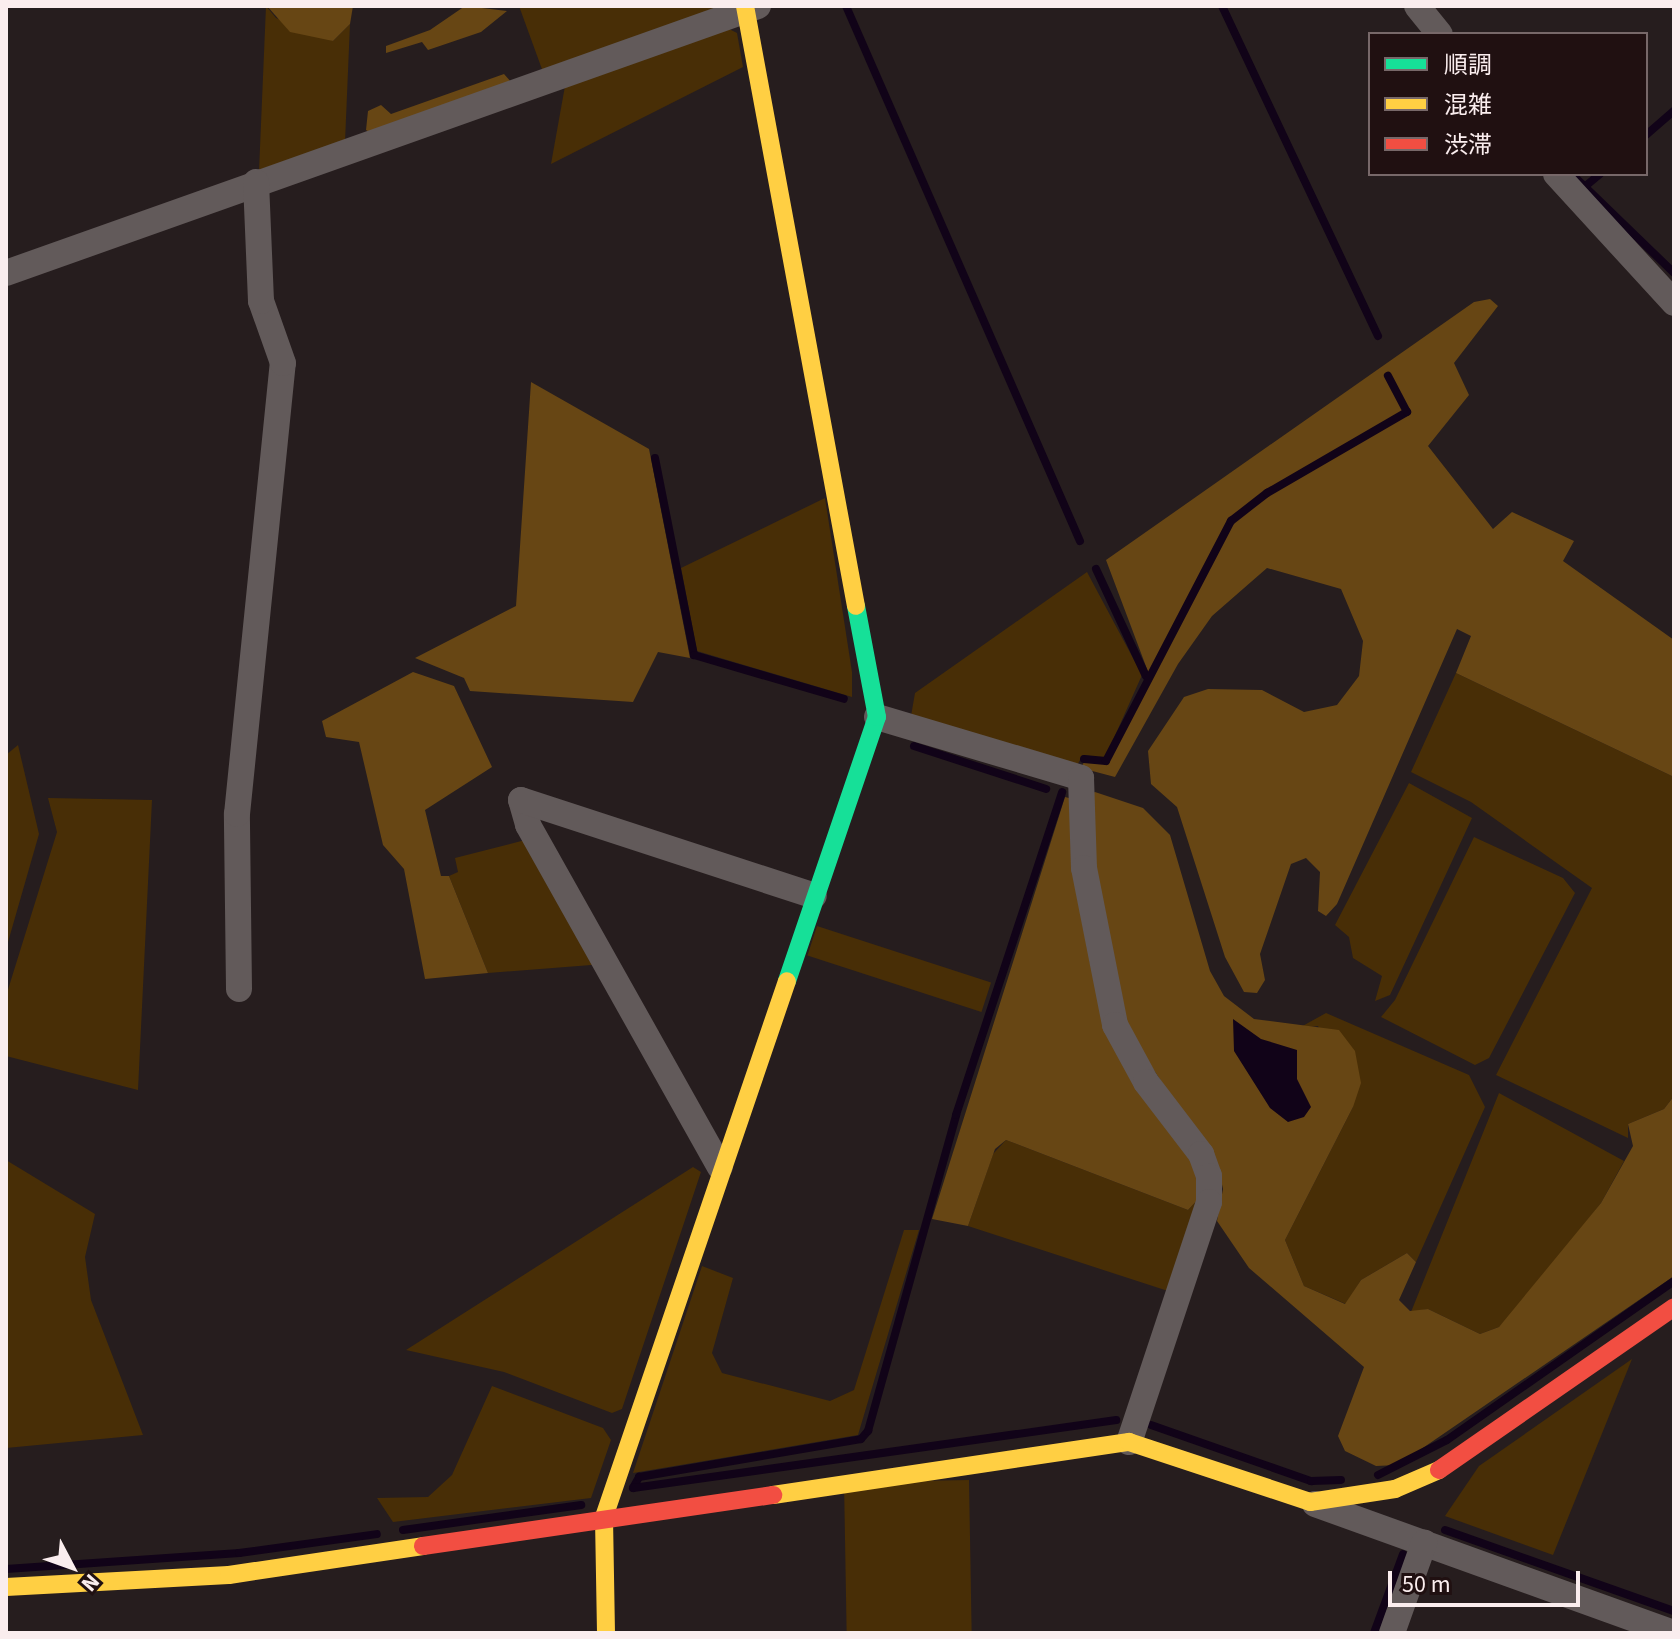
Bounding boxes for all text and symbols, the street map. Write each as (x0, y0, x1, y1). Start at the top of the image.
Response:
legend (1368, 32, 1648, 176)
text: 順調 (1444, 48, 1492, 83)
text: 混雑 (1444, 88, 1492, 123)
text: 渋滞 (1444, 128, 1492, 163)
north arrow (32, 1527, 112, 1607)
scale bar (1392, 1555, 1584, 1605)
text: N (73, 1567, 107, 1599)
text: 50 m (1402, 1567, 1451, 1602)

